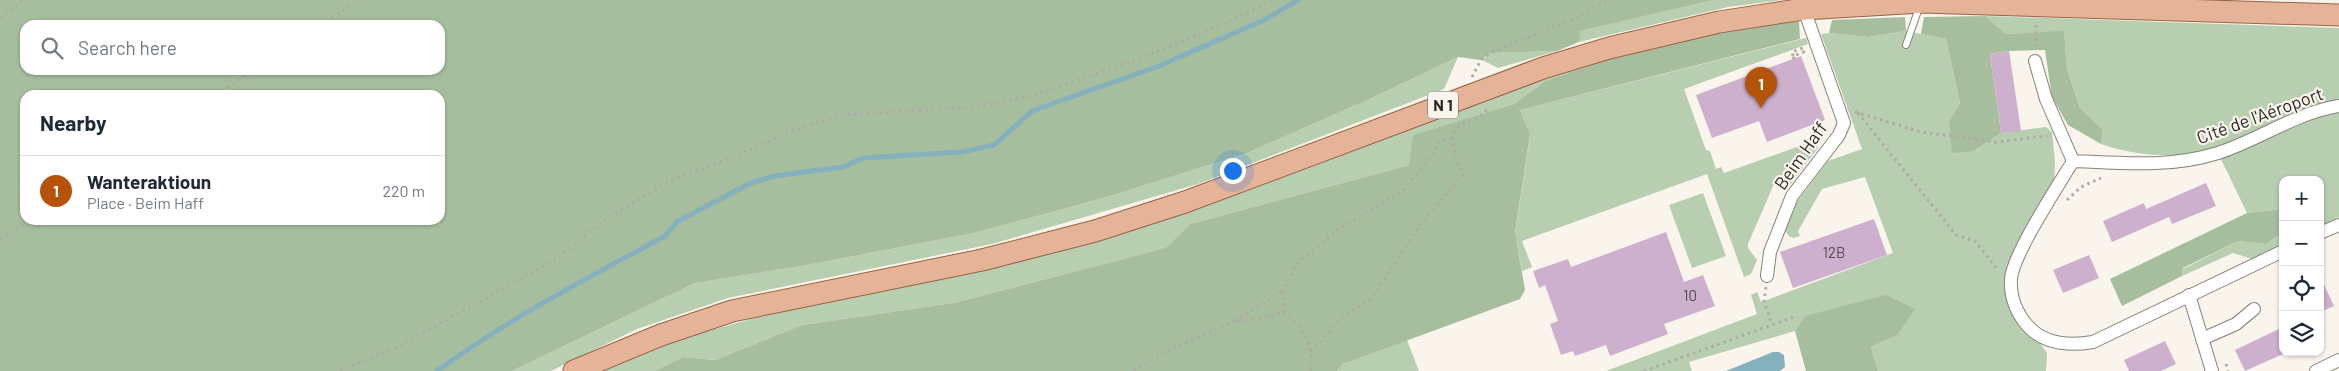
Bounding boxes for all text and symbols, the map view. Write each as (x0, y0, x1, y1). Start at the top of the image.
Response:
search box (20, 20, 445, 75)
icon: search (38, 34, 66, 62)
text: Search here (78, 36, 177, 59)
pin: 1 (1745, 67, 1777, 108)
street label: Cité de l'Aéroport (2193, 82, 2326, 148)
road number: N 1 (1428, 92, 1458, 118)
text: Nearby (40, 110, 106, 135)
street label: Beim Haff (1769, 117, 1831, 194)
your location (1220, 158, 1246, 184)
text: Wanteraktioun (87, 170, 211, 193)
map controls (2279, 176, 2324, 356)
button: + (2279, 176, 2324, 221)
text: 1 (53, 181, 59, 200)
text: 220 m (382, 181, 425, 200)
text: Place · Beim Haff (87, 193, 204, 212)
button: − (2279, 221, 2324, 266)
house number: 12B (1823, 243, 1845, 261)
button: locate (2279, 266, 2324, 311)
house number: 10 (1683, 286, 1697, 304)
button: layers (2279, 311, 2324, 356)

